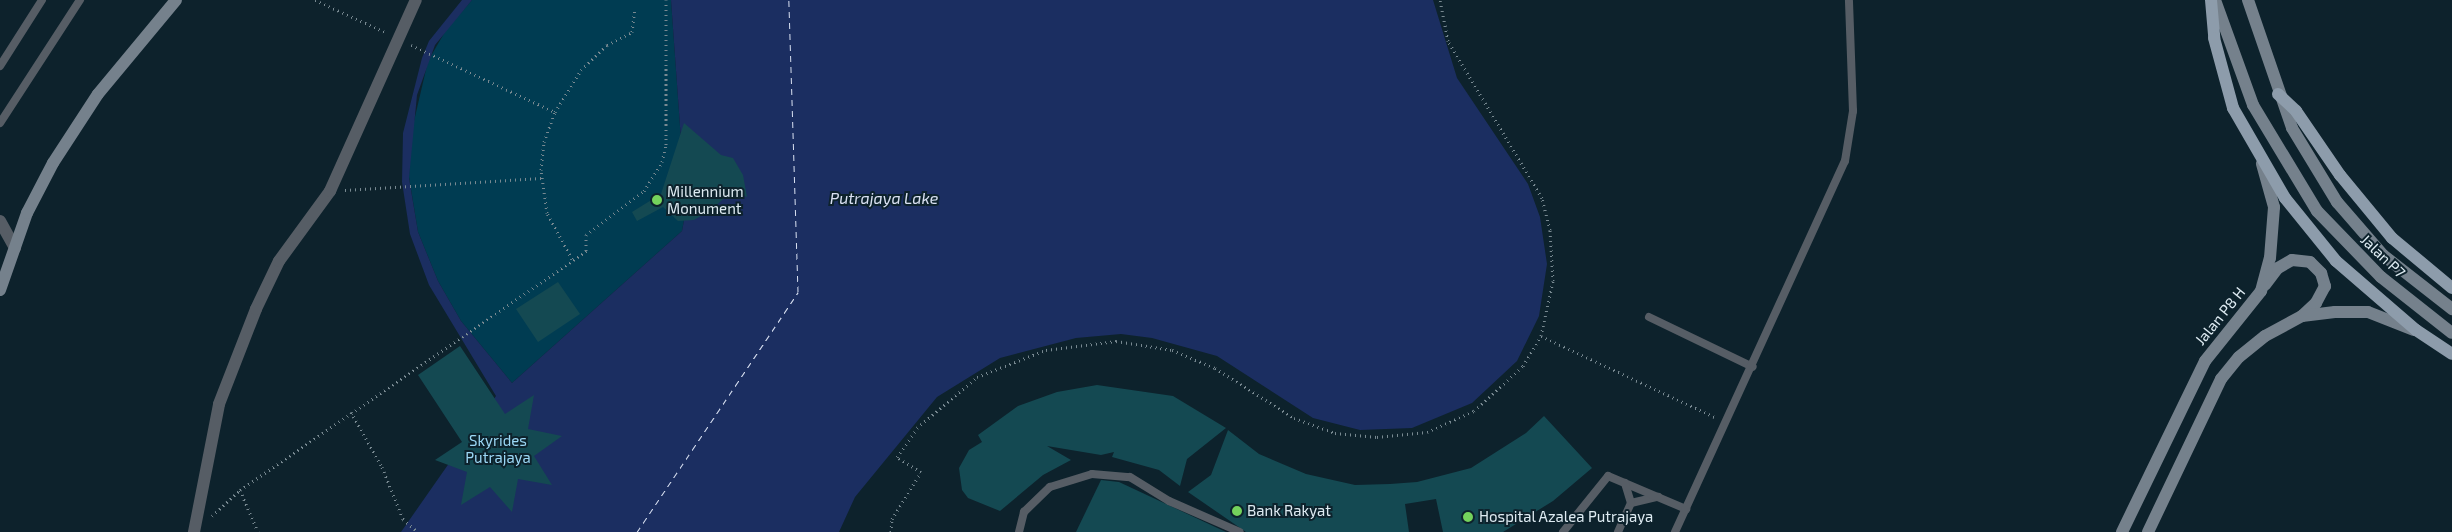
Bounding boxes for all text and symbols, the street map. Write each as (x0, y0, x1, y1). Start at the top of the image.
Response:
place label: Millennium Monument (667, 182, 744, 217)
water label: Putrajaya Lake (830, 188, 938, 208)
marker: Millennium Monument (651, 194, 663, 206)
street label: Jalan P7 (2357, 231, 2409, 281)
street label: Jalan P8 H (2191, 283, 2249, 349)
park label: Skyrides Putrajaya (465, 431, 531, 466)
place label: Bank Rakyat (1247, 502, 1331, 520)
marker: Bank Rakyat (1231, 505, 1243, 517)
place label: Hospital Azalea Putrajaya (1479, 508, 1654, 526)
marker: Hospital Azalea Putrajaya (1461, 510, 1475, 524)

